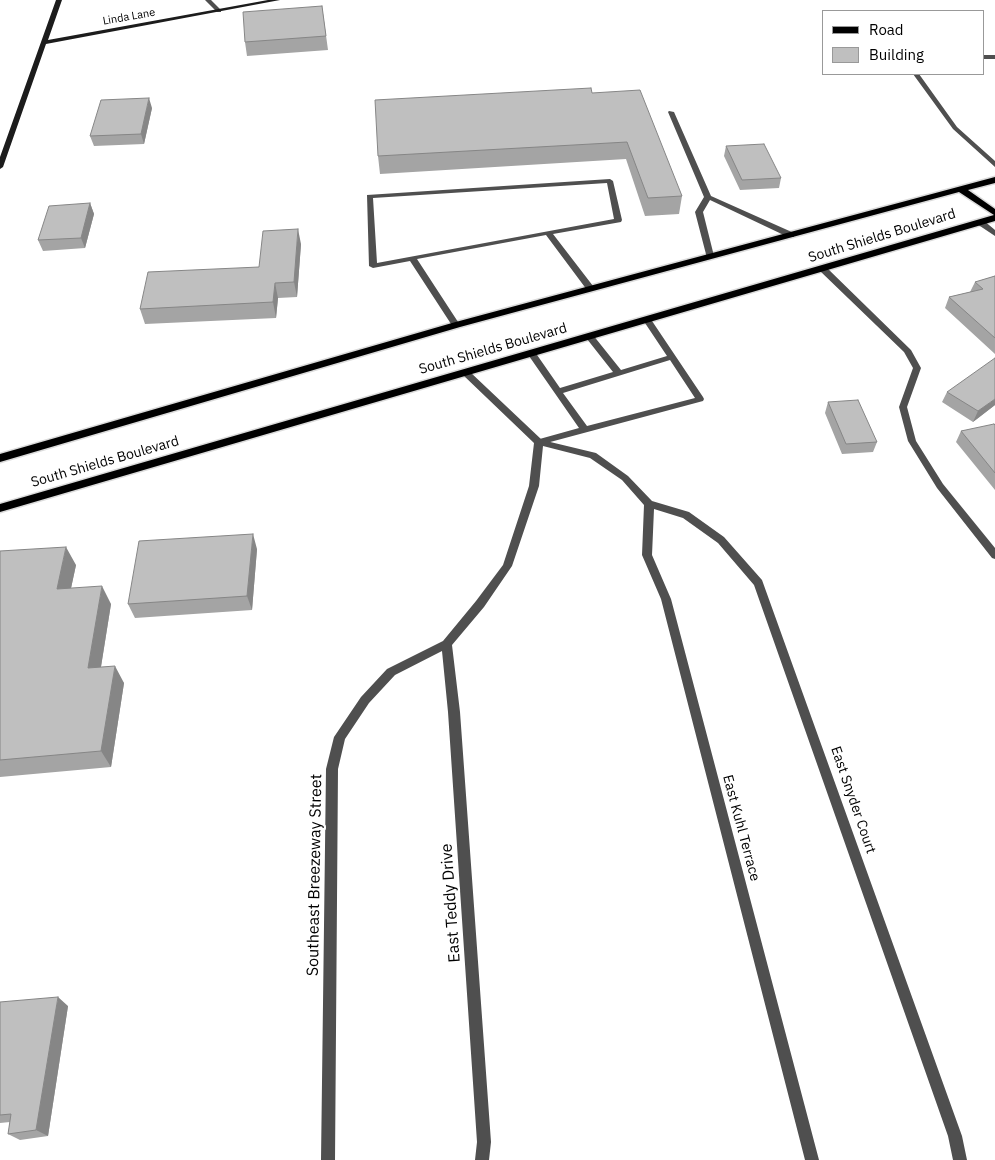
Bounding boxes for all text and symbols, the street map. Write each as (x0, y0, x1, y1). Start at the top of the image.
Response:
street label: Linda Lane (102, 6, 156, 28)
legend (822, 10, 985, 75)
text: Road (869, 20, 904, 39)
text: Building (869, 45, 924, 64)
street label: South Shields Boulevard (806, 206, 958, 266)
street label: South Shields Boulevard (417, 320, 569, 378)
street label: South Shields Boulevard (29, 433, 181, 491)
street label: East Snyder Court (827, 744, 879, 856)
street label: East Kuhl Terrace (719, 773, 763, 883)
street label: Southeast Breezeway Street (304, 774, 326, 976)
street label: East Teddy Drive (437, 843, 465, 963)

